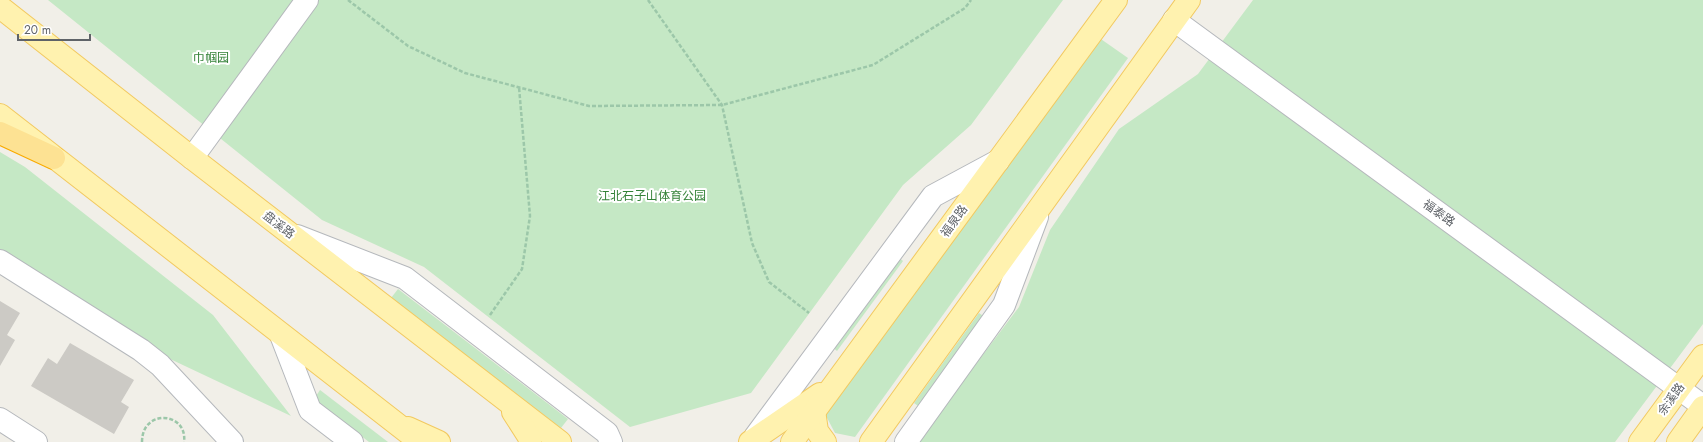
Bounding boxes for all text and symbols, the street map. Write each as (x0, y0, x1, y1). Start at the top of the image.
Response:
scale bar (18, 16, 90, 42)
text: 20 m (24, 21, 51, 39)
park label: 巾帼园 (193, 49, 229, 67)
park label: 江北石子山体育公园 (598, 187, 706, 205)
street label: 福泰路 (1419, 195, 1459, 231)
street label: 福泉路 (936, 201, 972, 241)
street label: 盘溪路 (259, 207, 299, 243)
street label: 余溪路 (1653, 379, 1689, 419)

